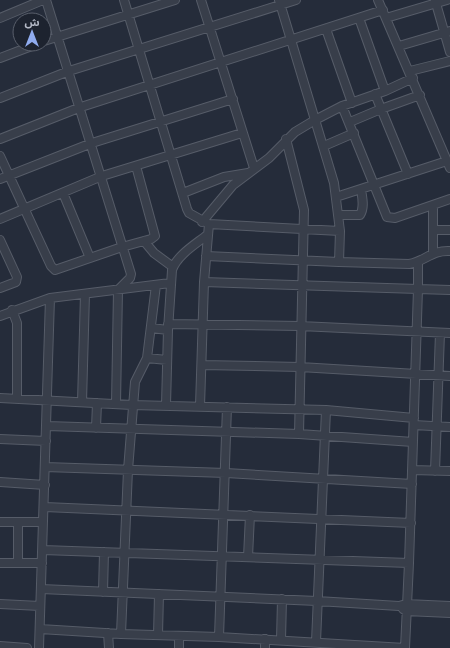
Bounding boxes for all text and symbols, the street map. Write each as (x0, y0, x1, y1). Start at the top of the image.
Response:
north arrow (12, 12, 52, 52)
text: ش (24, 14, 40, 29)

